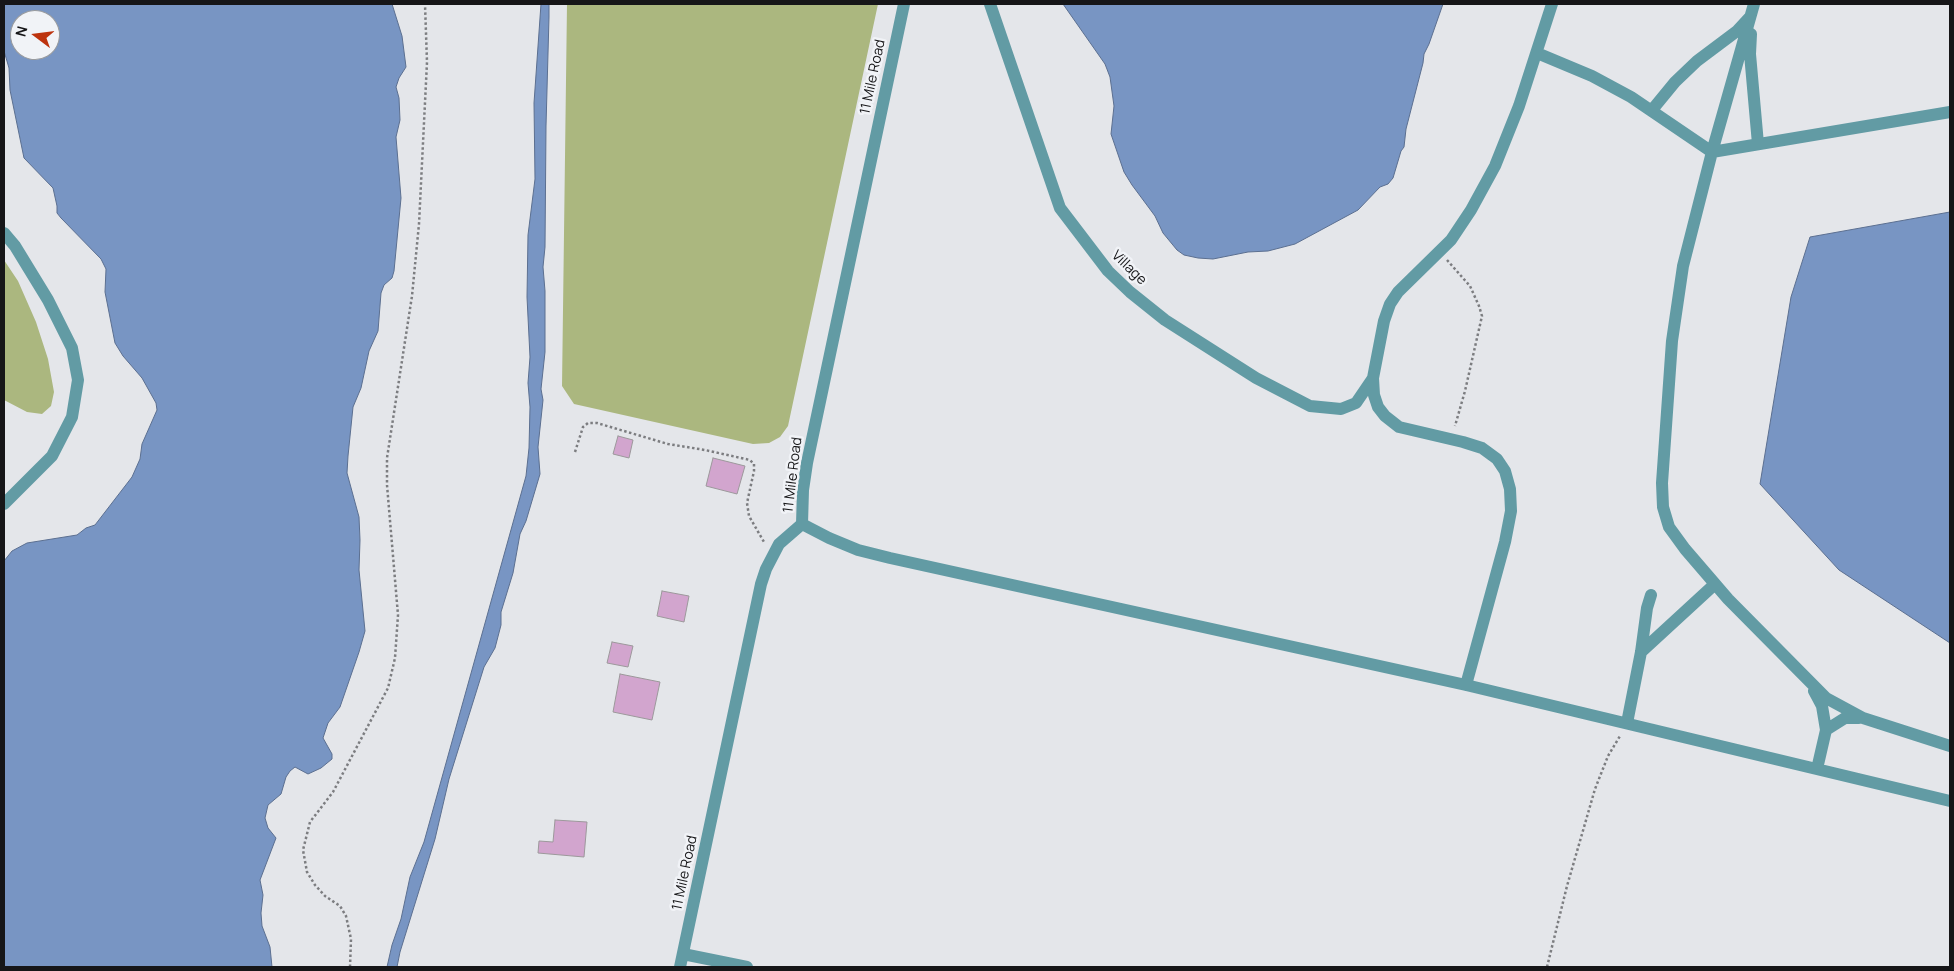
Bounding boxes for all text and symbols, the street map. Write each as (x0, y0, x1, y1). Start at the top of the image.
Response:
north arrow (10, 10, 60, 60)
text: N (11, 24, 31, 39)
street label: 11 Mile Road (857, 38, 889, 116)
street label: Village (1108, 247, 1150, 289)
street label: 11 Mile Road (780, 436, 806, 514)
street label: 11 Mile Road (669, 834, 701, 912)

